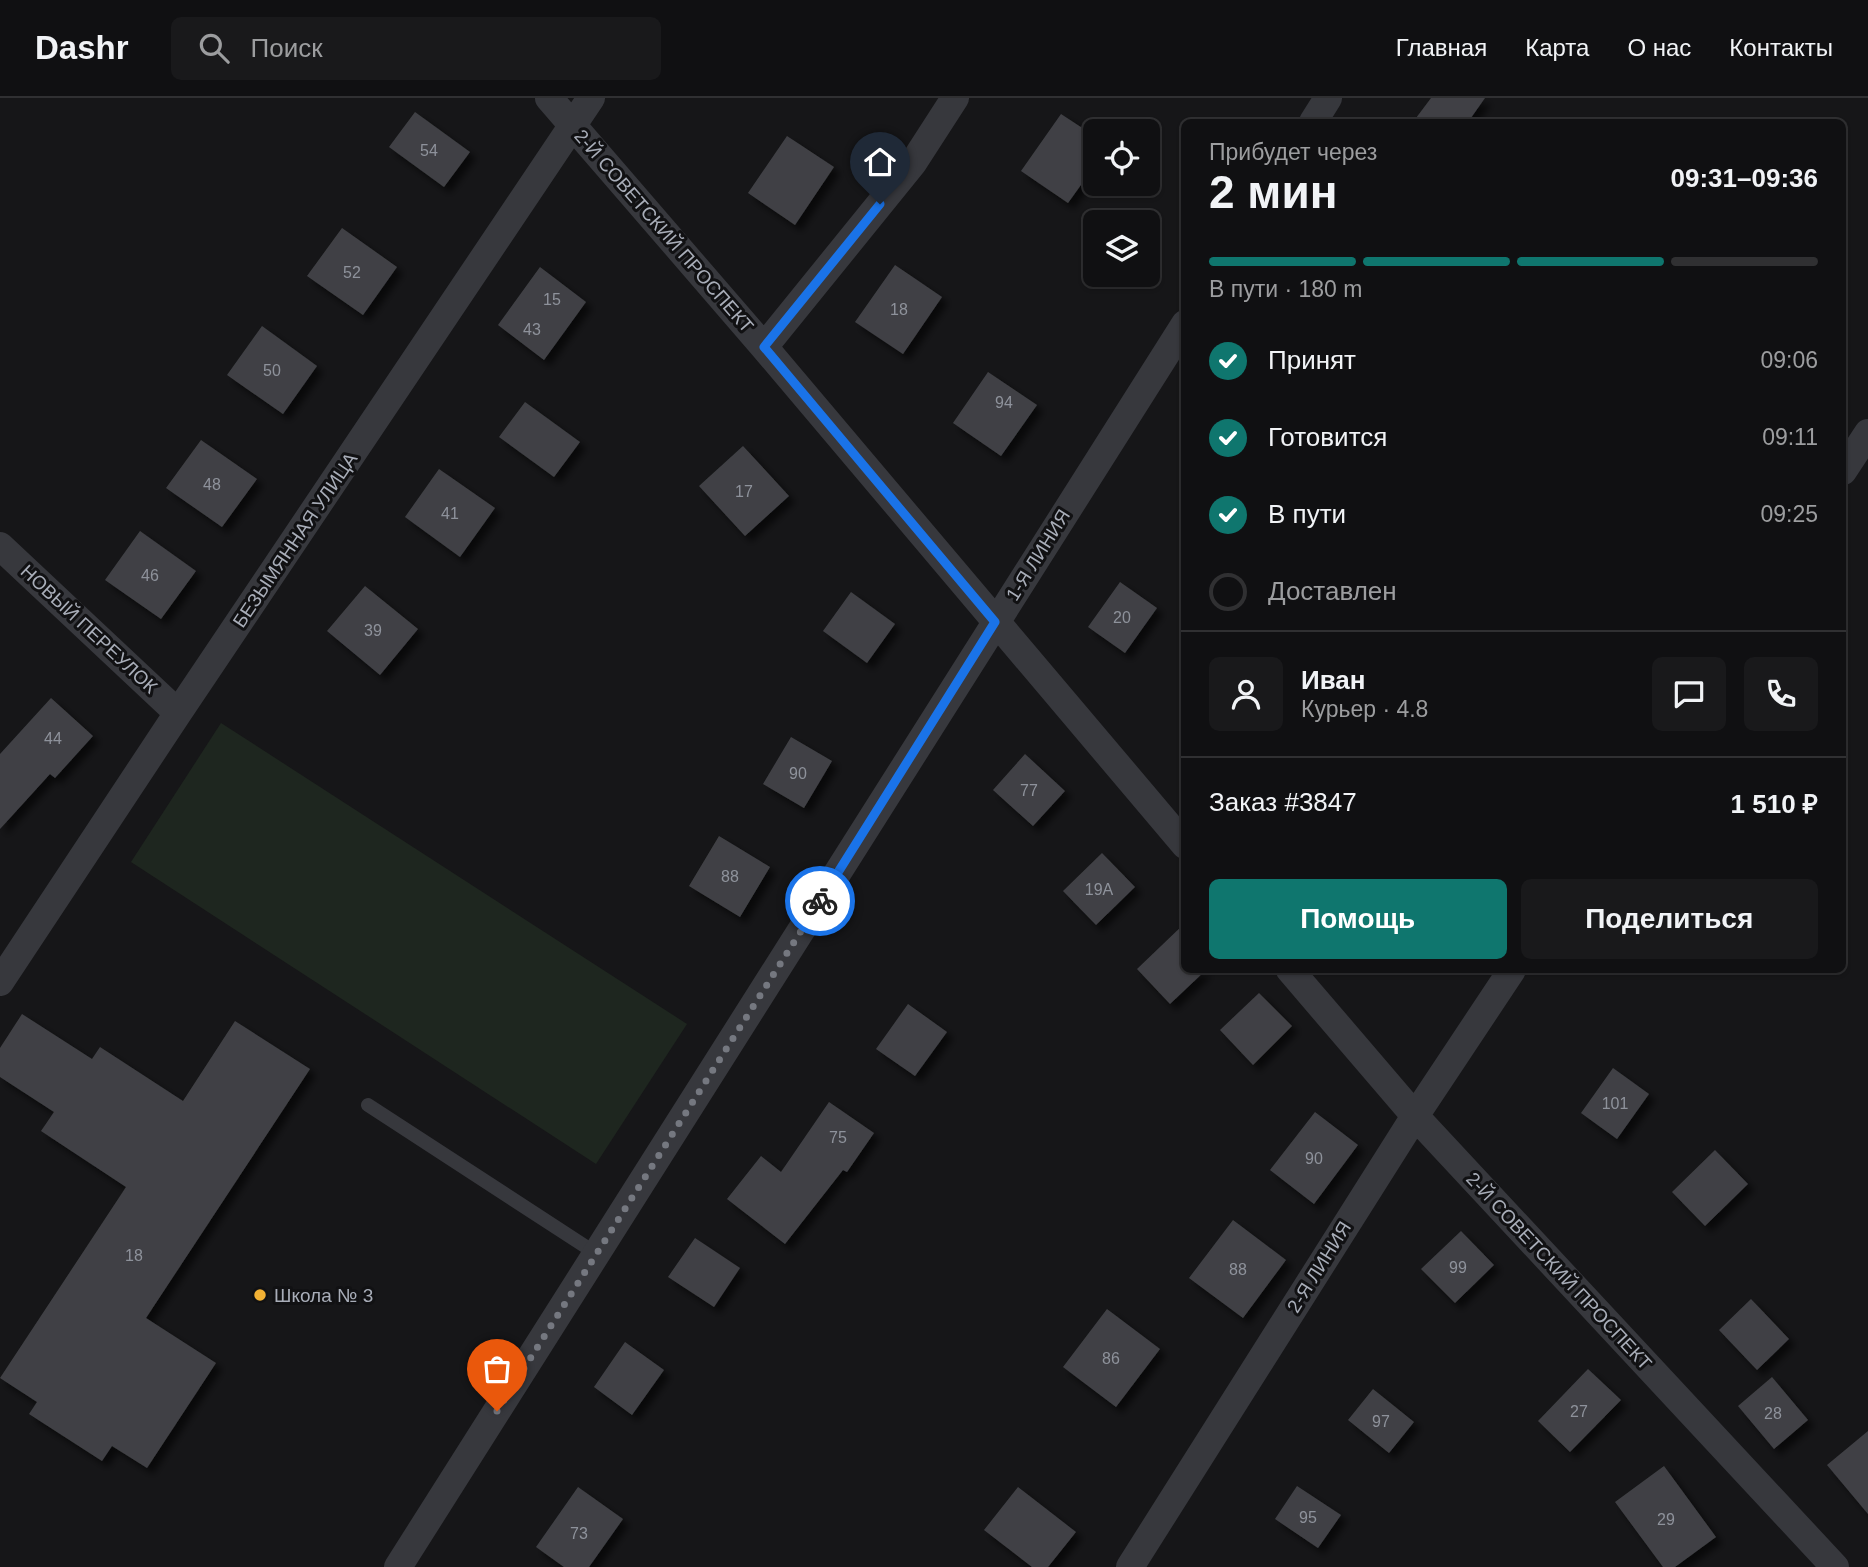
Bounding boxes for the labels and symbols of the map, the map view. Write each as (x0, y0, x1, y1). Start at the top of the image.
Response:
street label: 2-Й СОВЕТСКИЙ ПРОСПЕКТ (570, 125, 758, 337)
pin (850, 132, 910, 204)
house number: 54 (420, 142, 438, 159)
house number: 52 (343, 264, 361, 281)
house number: 15 (543, 291, 561, 308)
house number: 18 (890, 301, 908, 318)
house number: 43 (523, 321, 541, 338)
house number: 50 (263, 362, 281, 379)
house number: 94 (995, 394, 1013, 411)
street label: БЕЗЫМЯННАЯ УЛИЦА (229, 448, 361, 631)
house number: 48 (203, 476, 221, 493)
house number: 17 (735, 483, 753, 500)
house number: 41 (441, 505, 459, 522)
street label: 1-Я ЛИНИЯ (1002, 506, 1074, 604)
street label: НОВЫЙ ПЕРЕУЛОК (17, 561, 161, 697)
house number: 46 (141, 567, 159, 584)
house number: 20 (1113, 609, 1131, 626)
house number: 39 (364, 622, 382, 639)
house number: 44 (44, 730, 62, 747)
house number: 90 (789, 765, 807, 782)
house number: 77 (1020, 782, 1038, 799)
courier (785, 866, 855, 936)
house number: 88 (721, 868, 739, 885)
house number: 19А (1085, 881, 1114, 898)
house number: 101 (1602, 1095, 1628, 1112)
house number: 75 (829, 1129, 847, 1146)
house number: 90 (1305, 1150, 1323, 1167)
street label: 2-Й СОВЕТСКИЙ ПРОСПЕКТ (1462, 1168, 1656, 1374)
street label: 2-Я ЛИНИЯ (1283, 1218, 1355, 1316)
house number: 18 (125, 1247, 143, 1264)
house number: 99 (1449, 1259, 1467, 1276)
house number: 88 (1229, 1261, 1247, 1278)
place label: Школа № 3 (274, 1285, 373, 1306)
marker: Школа № 3 (252, 1287, 268, 1303)
pin (467, 1339, 527, 1411)
house number: 86 (1102, 1350, 1120, 1367)
house number: 27 (1570, 1403, 1588, 1420)
house number: 28 (1764, 1405, 1782, 1422)
house number: 97 (1372, 1413, 1390, 1430)
house number: 95 (1299, 1509, 1317, 1526)
house number: 29 (1657, 1511, 1675, 1528)
house number: 73 (570, 1525, 588, 1542)

